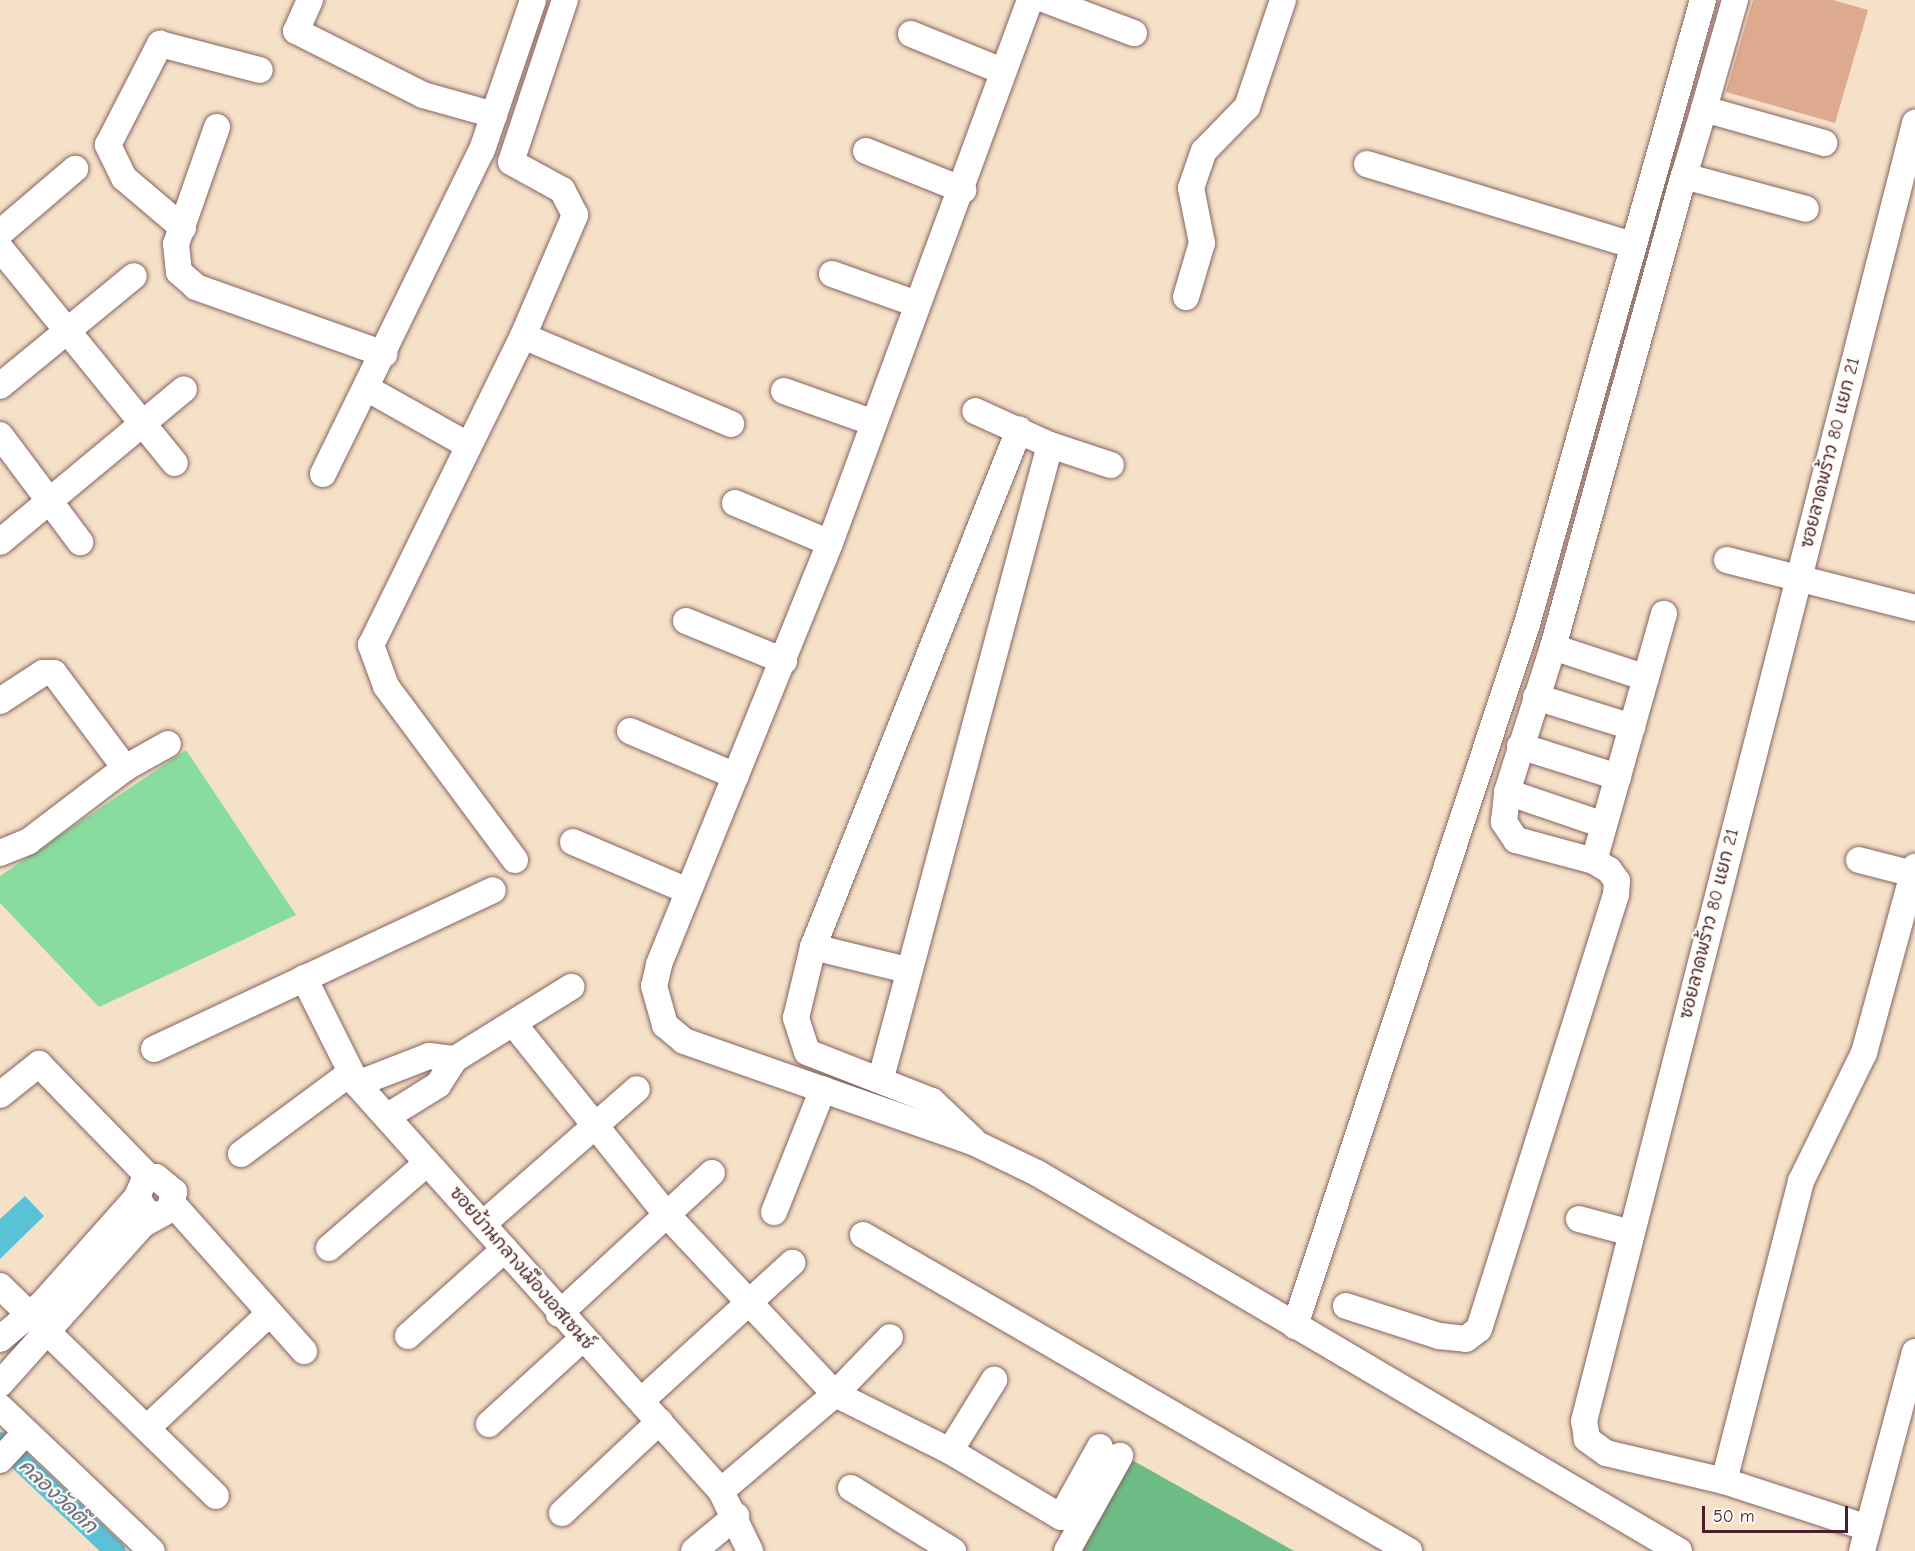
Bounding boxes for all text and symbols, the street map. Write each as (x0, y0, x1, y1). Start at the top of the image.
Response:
street label: ซอยลาดพร้าว 80 แยก 21 (1797, 356, 1865, 550)
street label: ซอยลาดพร้าว 80 แยก 21 (1676, 827, 1744, 1021)
street label: ซอยบ้านกลางเมืองเอสเซนซ์ (444, 1183, 598, 1355)
water label: คลองวัดตึก (14, 1454, 102, 1538)
scale bar (1705, 1494, 1850, 1532)
text: 50 m (1713, 1506, 1755, 1527)

